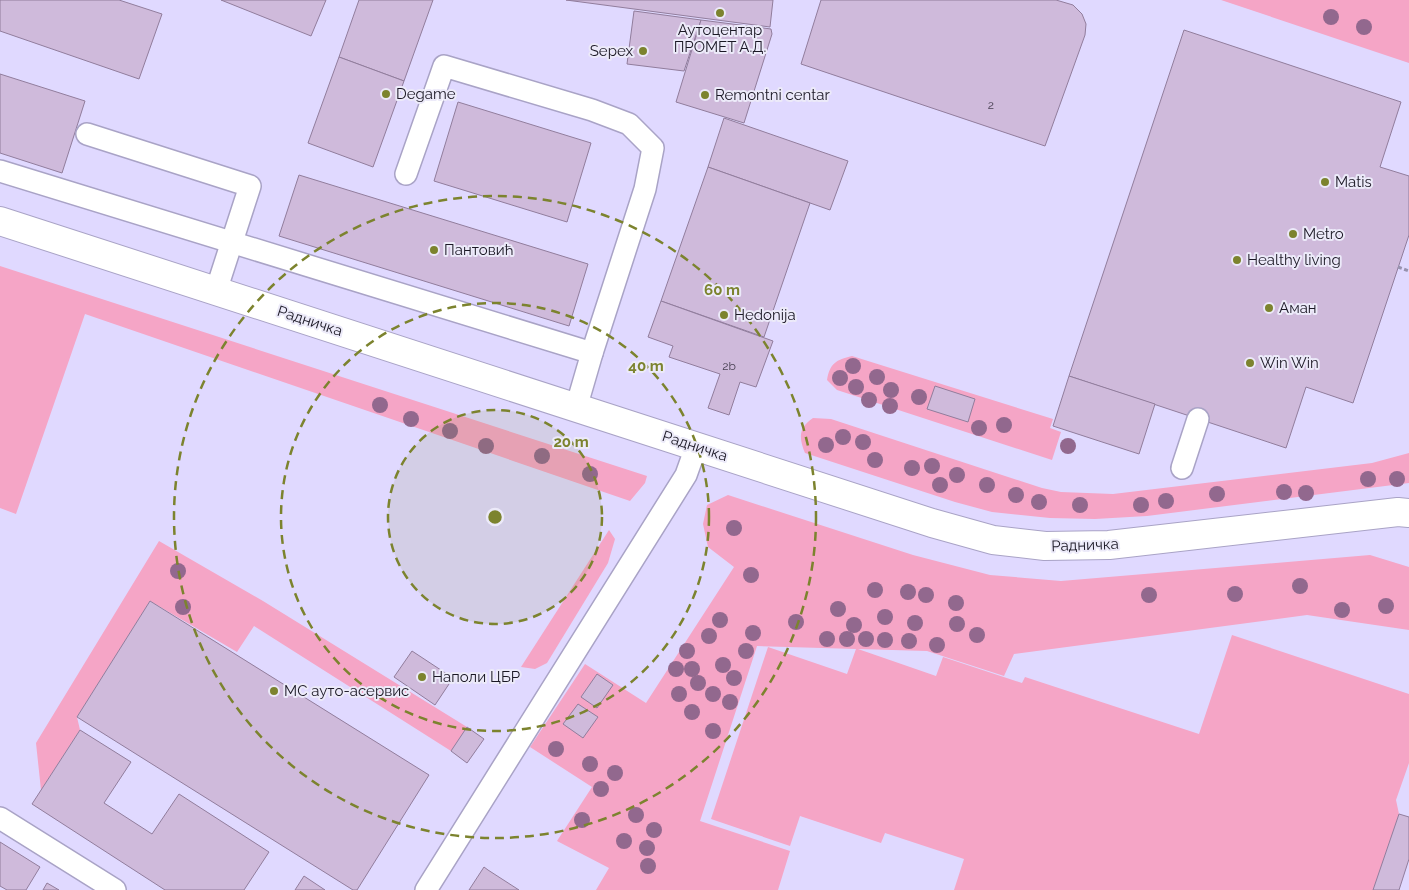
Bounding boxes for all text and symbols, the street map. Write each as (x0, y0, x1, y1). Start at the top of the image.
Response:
marker: Аутоцентар ПРОМЕТ А.Д. (714, 7, 726, 19)
place label: Аутоцентар ПРОМЕТ А.Д. (674, 21, 766, 56)
place label: Sepex (590, 42, 633, 60)
marker: Sepex (637, 45, 649, 57)
place label: Degame (396, 85, 456, 103)
place label: Remontni centar (715, 86, 830, 104)
marker: Degame (380, 88, 392, 100)
marker: Remontni centar (699, 89, 711, 101)
house number: 2 (988, 98, 994, 112)
place label: Matis (1335, 173, 1372, 191)
marker: Matis (1319, 176, 1331, 188)
place label: Metro (1303, 225, 1344, 243)
marker: Metro (1287, 228, 1299, 240)
place label: Пантовић (444, 241, 513, 259)
marker: Пантовић (428, 244, 440, 256)
place label: Healthy living (1247, 251, 1341, 269)
marker: Healthy living (1231, 254, 1243, 266)
text: 60 m (704, 281, 740, 299)
place label: Аман (1279, 299, 1317, 317)
street label: Радничка (275, 302, 345, 340)
marker: Аман (1263, 302, 1275, 314)
place label: Hedonija (734, 306, 796, 324)
marker: Hedonija (718, 309, 730, 321)
place label: Win Win (1260, 354, 1319, 372)
text: 40 m (628, 357, 664, 375)
marker: Win Win (1244, 357, 1256, 369)
house number: 2b (722, 359, 736, 373)
street label: Радничка (660, 427, 730, 465)
text: 20 m (553, 433, 589, 451)
centre of rings (486, 508, 504, 526)
street label: Радничка (1051, 535, 1119, 555)
place label: Наполи ЦБР (432, 668, 520, 686)
marker: Наполи ЦБР (416, 671, 428, 683)
place label: МС ауто-асервис (284, 682, 409, 700)
marker: МС ауто-асервис (268, 685, 280, 697)

